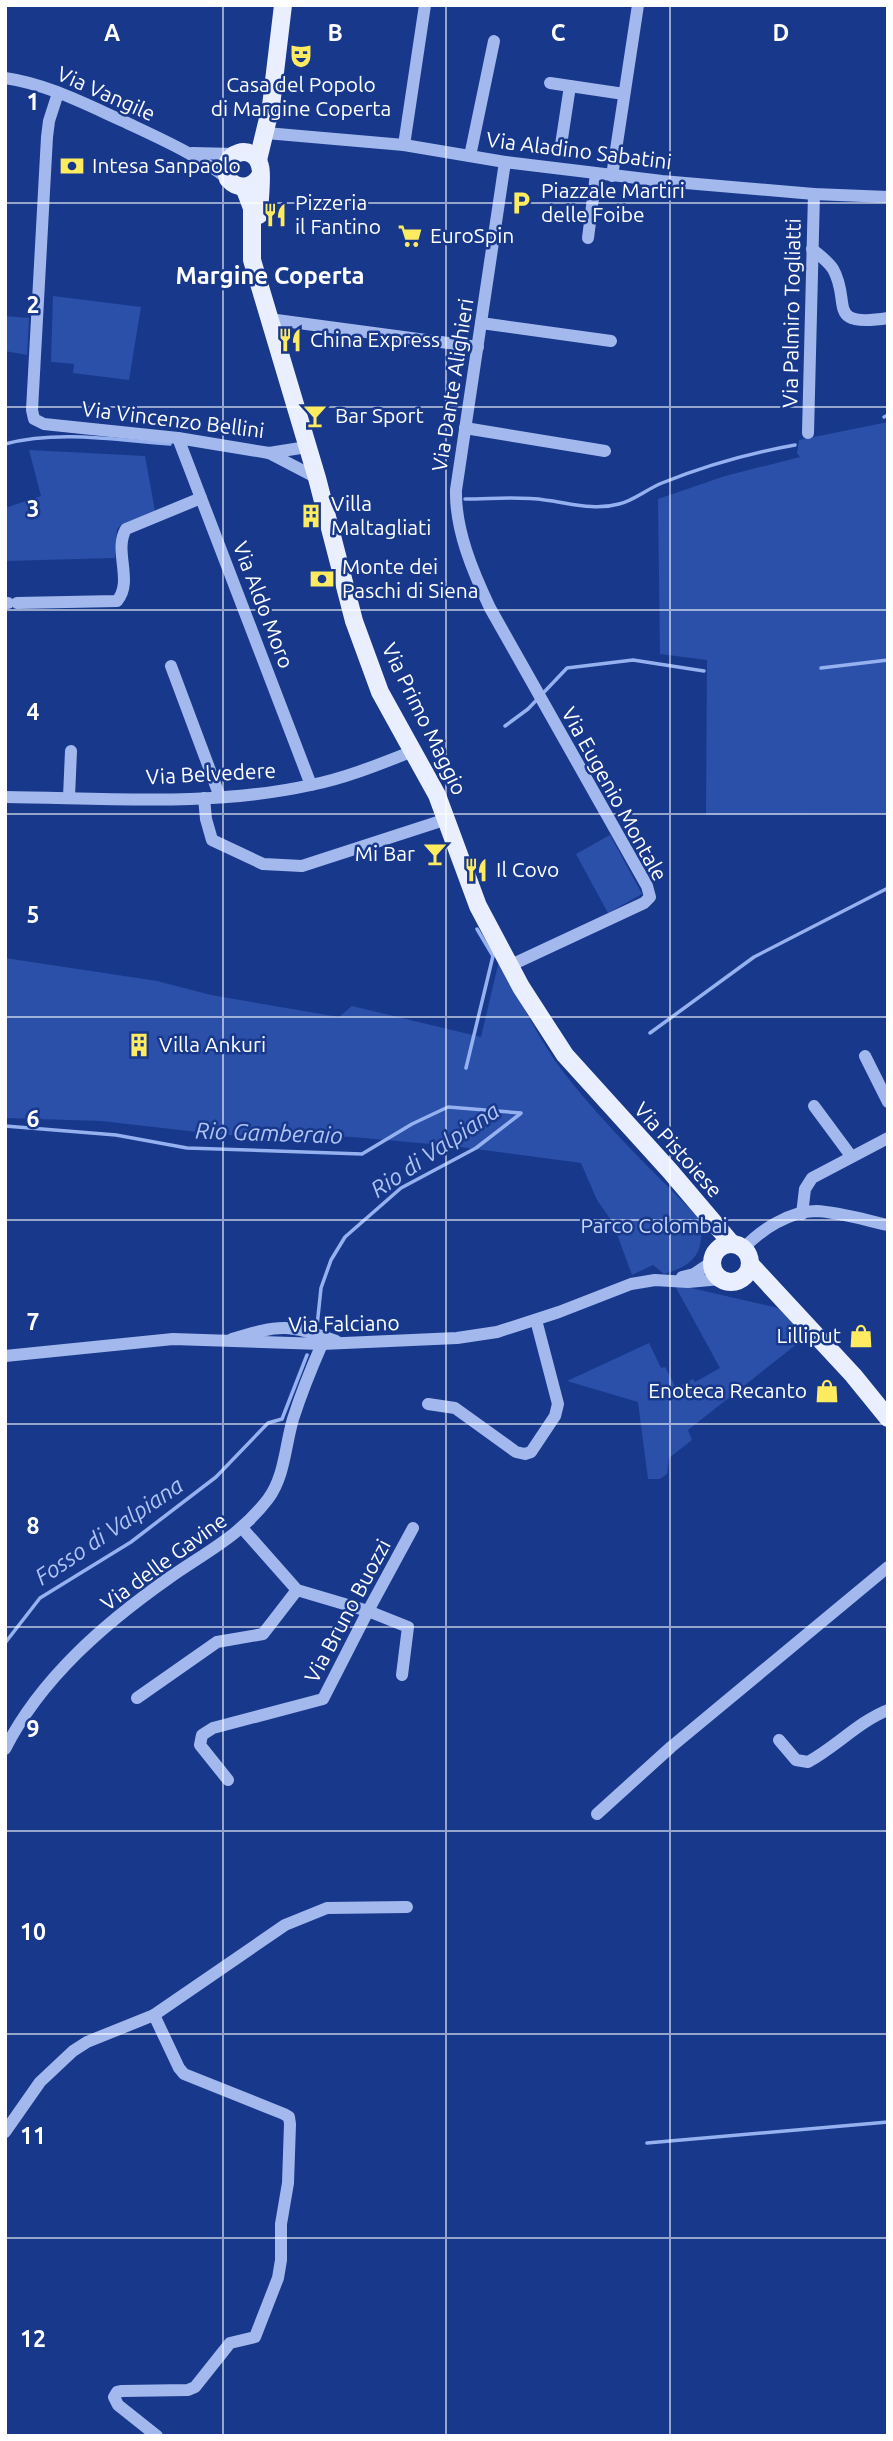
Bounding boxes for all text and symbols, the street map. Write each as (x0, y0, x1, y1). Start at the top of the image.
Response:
text: A (104, 20, 120, 45)
text: B (327, 20, 343, 45)
text: C (551, 20, 566, 45)
text: D (773, 20, 789, 45)
theatre icon: Casa del Popolo di Margine Coperta (287, 42, 315, 70)
street label: Via Vangile (54, 61, 159, 125)
place label: Casa del Popolo di Margine Coperta (211, 72, 391, 120)
text: 1 (27, 89, 39, 114)
street label: Via Aladino Sabatini (485, 127, 673, 173)
bank icon: Intesa Sanpaolo (58, 152, 86, 180)
place label: Intesa Sanpaolo (92, 153, 241, 177)
place label: Piazzale Martiri delle Foibe (541, 178, 685, 226)
parking icon: Piazzale Martiri delle Foibe (507, 189, 535, 217)
place label: Pizzeria il Fantino (295, 190, 381, 238)
restaurant icon: Pizzeria il Fantino (261, 201, 289, 229)
street label: Via Palmiro Togliatti (777, 218, 805, 408)
supermarket icon: EuroSpin (396, 222, 424, 250)
place label: EuroSpin (430, 223, 514, 247)
district label: Margine Coperta (175, 262, 365, 289)
text: 2 (27, 292, 39, 317)
street label: Via Dante Alighieri (426, 297, 478, 473)
restaurant icon: China Express (276, 326, 304, 354)
place label: China Express (310, 327, 440, 351)
street label: Via Vincenzo Bellini (80, 396, 266, 442)
bar icon: Bar Sport (301, 402, 329, 430)
place label: Bar Sport (335, 403, 424, 427)
place label: Villa Maltagliati (331, 491, 431, 539)
text: 3 (27, 496, 39, 521)
building icon: Villa Maltagliati (297, 502, 325, 530)
street label: Via Aldo Moro (229, 538, 299, 671)
place label: Monte dei Paschi di Siena (342, 554, 479, 602)
bank icon: Monte dei Paschi di Siena (308, 565, 336, 593)
street label: Via Primo Maggio (378, 639, 472, 798)
text: 4 (27, 699, 40, 724)
street label: Via Eugenio Montale (557, 702, 673, 885)
street label: Via Belvedere (145, 758, 277, 788)
bar icon: Mi Bar (421, 840, 449, 868)
place label: Mi Bar (355, 841, 415, 865)
restaurant icon: Il Covo (462, 856, 490, 884)
place label: Il Covo (496, 857, 559, 881)
text: 5 (27, 902, 39, 927)
building icon: Villa Ankuri (125, 1031, 153, 1059)
place label: Villa Ankuri (159, 1032, 266, 1056)
water label: Rio di Valpiana (366, 1097, 504, 1202)
street label: Via Pistoiese (630, 1097, 728, 1202)
text: 6 (27, 1106, 40, 1131)
water label: Rio Gamberaio (195, 1117, 343, 1148)
park label: Parco Colombai (580, 1213, 728, 1237)
text: 7 (27, 1309, 39, 1334)
street label: Via Falciano (288, 1310, 400, 1336)
shop icon: Lilliput (847, 1322, 875, 1350)
place label: Lilliput (777, 1323, 841, 1347)
shop icon: Enoteca Recanto (813, 1377, 841, 1405)
place label: Enoteca Recanto (648, 1378, 807, 1402)
water label: Fosso di Valpiana (30, 1472, 187, 1589)
street label: Via delle Gavine (96, 1508, 231, 1615)
text: 8 (27, 1513, 39, 1538)
street label: Via Bruno Buozzi (299, 1535, 395, 1686)
text: 9 (27, 1716, 39, 1741)
text: 10 (20, 1919, 46, 1944)
text: 11 (20, 2123, 46, 2148)
text: 12 (20, 2326, 46, 2351)

